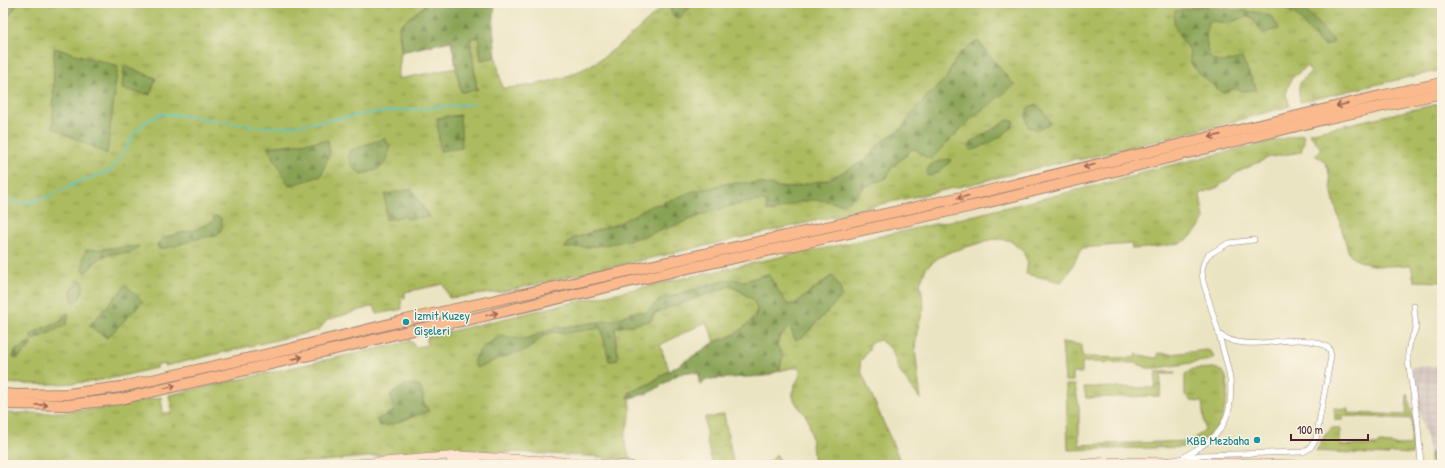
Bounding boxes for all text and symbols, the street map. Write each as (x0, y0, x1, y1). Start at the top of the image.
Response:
one-way arrow (1336, 102, 1349, 109)
one-way arrow (1209, 132, 1222, 140)
one-way arrow (1083, 163, 1096, 170)
one-way arrow (957, 193, 970, 201)
place label: İzmit Kuzey Gişeleri (414, 306, 471, 339)
one-way arrow (485, 309, 498, 317)
marker: İzmit Kuzey Gişeleri (401, 317, 411, 327)
one-way arrow (290, 354, 303, 361)
one-way arrow (163, 383, 176, 391)
one-way arrow (35, 401, 48, 409)
scale bar (1291, 416, 1368, 442)
text: 100 m (1297, 421, 1323, 438)
place label: KBB Mezbaha (1187, 431, 1249, 449)
marker: KBB Mezbaha (1252, 435, 1262, 445)

